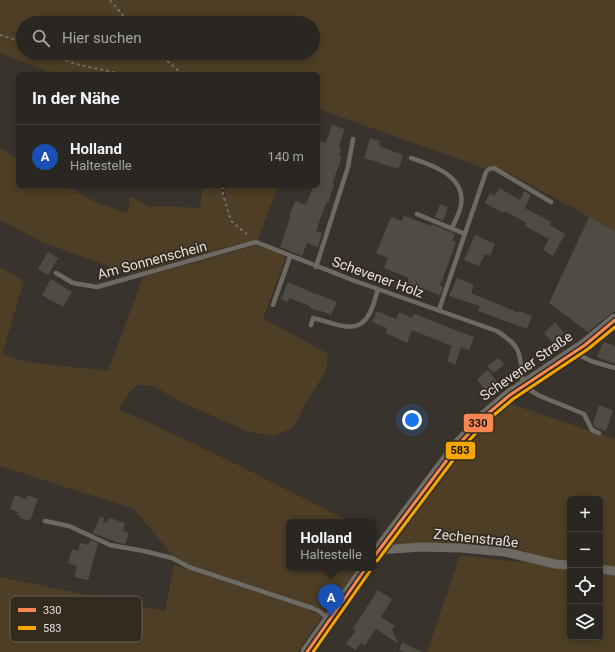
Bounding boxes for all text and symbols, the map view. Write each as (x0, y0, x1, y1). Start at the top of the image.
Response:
search box (16, 16, 320, 60)
icon: search (30, 27, 52, 49)
text: Hier suchen (62, 29, 141, 47)
text: In der Nähe (32, 88, 120, 108)
text: Holland (70, 140, 122, 158)
text: A (41, 149, 49, 164)
text: 140 m (267, 149, 304, 164)
text: Haltestelle (70, 158, 132, 173)
street label: Am Sonnenschein (96, 238, 208, 282)
street label: Schevener Holz (330, 253, 426, 301)
street label: Schevener Straße (477, 328, 575, 404)
your location (402, 410, 422, 430)
line badge: 330 (463, 413, 494, 433)
text: 330 (469, 417, 487, 430)
line badge: 583 (445, 441, 476, 460)
text: 583 (451, 444, 469, 457)
map controls (567, 496, 603, 640)
button: + (567, 496, 603, 532)
popup (286, 519, 376, 571)
street label: Zechenstraße (433, 526, 519, 550)
text: Holland (300, 529, 352, 547)
button: − (567, 532, 603, 568)
text: Haltestelle (300, 547, 362, 562)
button: locate (567, 568, 603, 604)
pin: A (318, 584, 344, 617)
legend (10, 596, 142, 642)
text: 330 (43, 604, 62, 617)
button: layers (567, 604, 603, 640)
text: 583 (43, 622, 62, 635)

